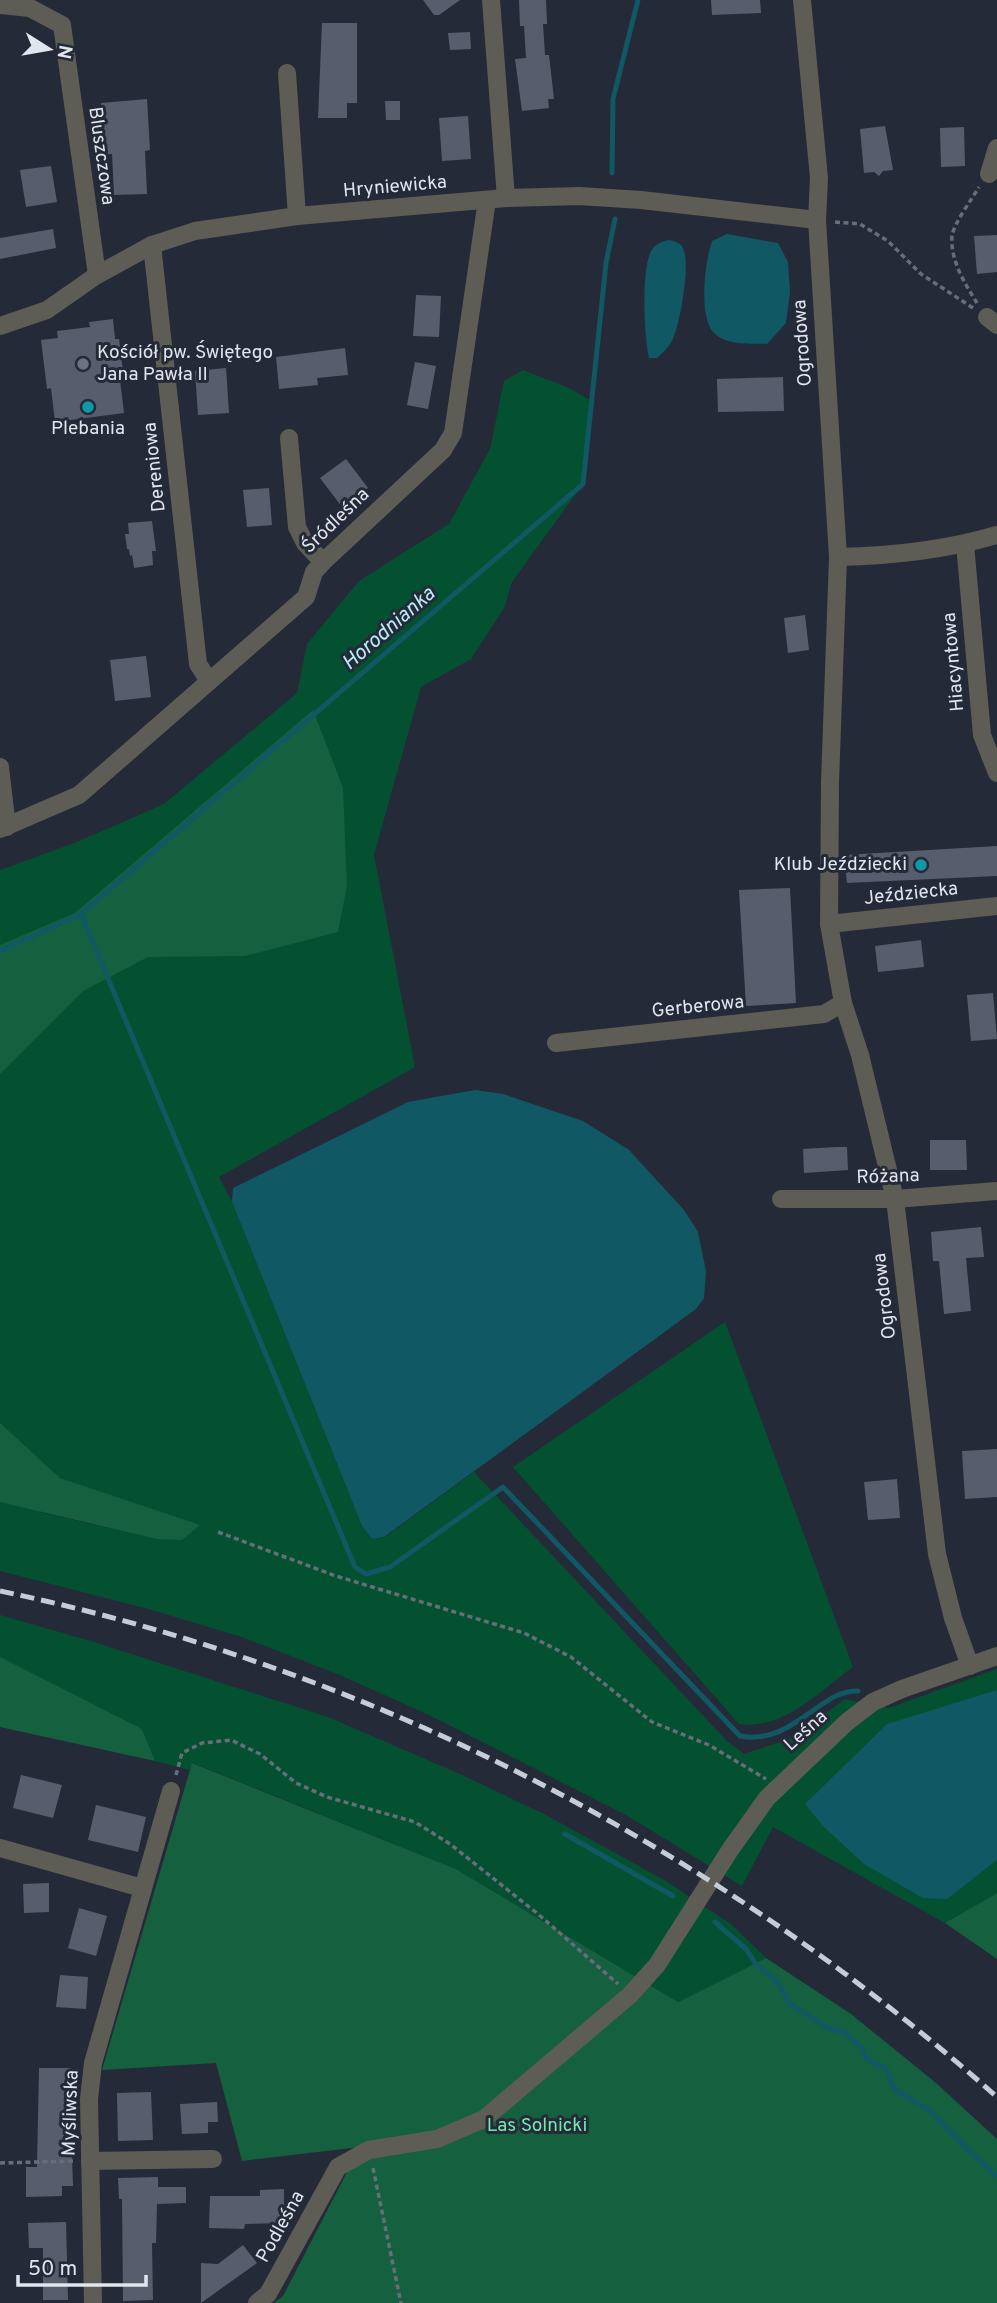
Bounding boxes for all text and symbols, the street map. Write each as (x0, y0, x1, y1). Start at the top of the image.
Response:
north arrow (14, 14, 84, 84)
text: N (51, 43, 77, 61)
street label: Bluszczowa (82, 105, 120, 207)
street label: Hryniewicka (342, 171, 448, 203)
street label: Ogrodowa (788, 299, 818, 387)
place label: Kościół pw. Świętego Jana Pawła II (97, 340, 273, 387)
marker: Kościół pw. Świętego Jana Pawła II (75, 356, 91, 372)
marker: Plebania (80, 399, 96, 415)
place label: Plebania (51, 417, 125, 441)
street label: Dereniowa (138, 421, 172, 513)
street label: Śródleśna (297, 482, 375, 559)
water label: Horodnianka (337, 581, 441, 677)
street label: Hiacyntowa (938, 611, 970, 713)
place label: Klub Jeździecki (774, 853, 907, 877)
marker: Klub Jeździecki (913, 857, 929, 873)
street label: Jeździecka (863, 877, 959, 911)
street label: Gerberowa (651, 990, 745, 1024)
street label: Różana (856, 1164, 920, 1190)
street label: Ogrodowa (868, 1251, 902, 1341)
street label: Leśna (779, 1705, 833, 1757)
street label: Myśliwska (58, 2070, 84, 2156)
park label: Las Solnicki (487, 2114, 587, 2138)
street label: Podleśna (251, 2187, 311, 2267)
scale bar (18, 2244, 145, 2288)
text: 50 m (28, 2256, 77, 2283)

